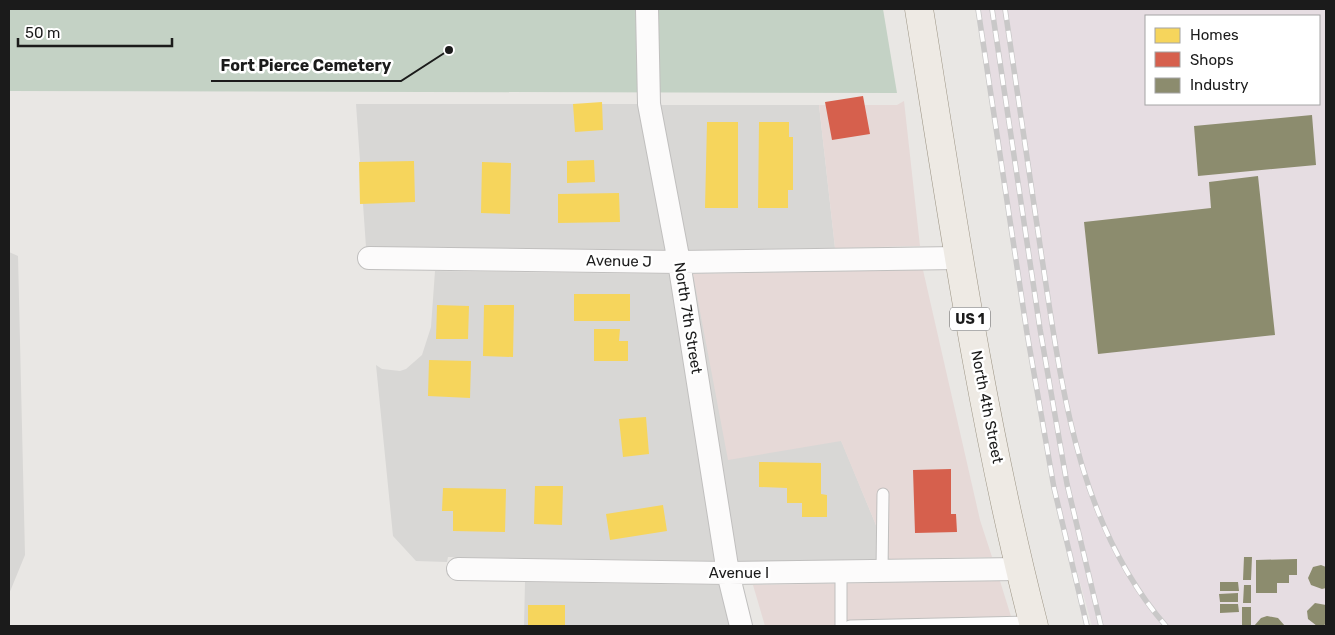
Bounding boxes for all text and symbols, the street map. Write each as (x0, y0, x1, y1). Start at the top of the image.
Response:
scale bar (18, 15, 171, 47)
legend (1145, 15, 1320, 105)
text: 50 m (25, 24, 60, 42)
text: Homes (1190, 26, 1239, 44)
callout: Fort Pierce Cemetery (211, 50, 401, 81)
text: Shops (1190, 51, 1234, 69)
text: Fort Pierce Cemetery (221, 56, 392, 75)
text: Industry (1190, 76, 1249, 94)
street label: Avenue J (586, 251, 652, 271)
street label: North 7th Street (670, 261, 706, 375)
road number: US 1 (950, 308, 990, 330)
street label: North 4th Street (967, 349, 1007, 465)
street label: Avenue I (709, 564, 769, 582)

